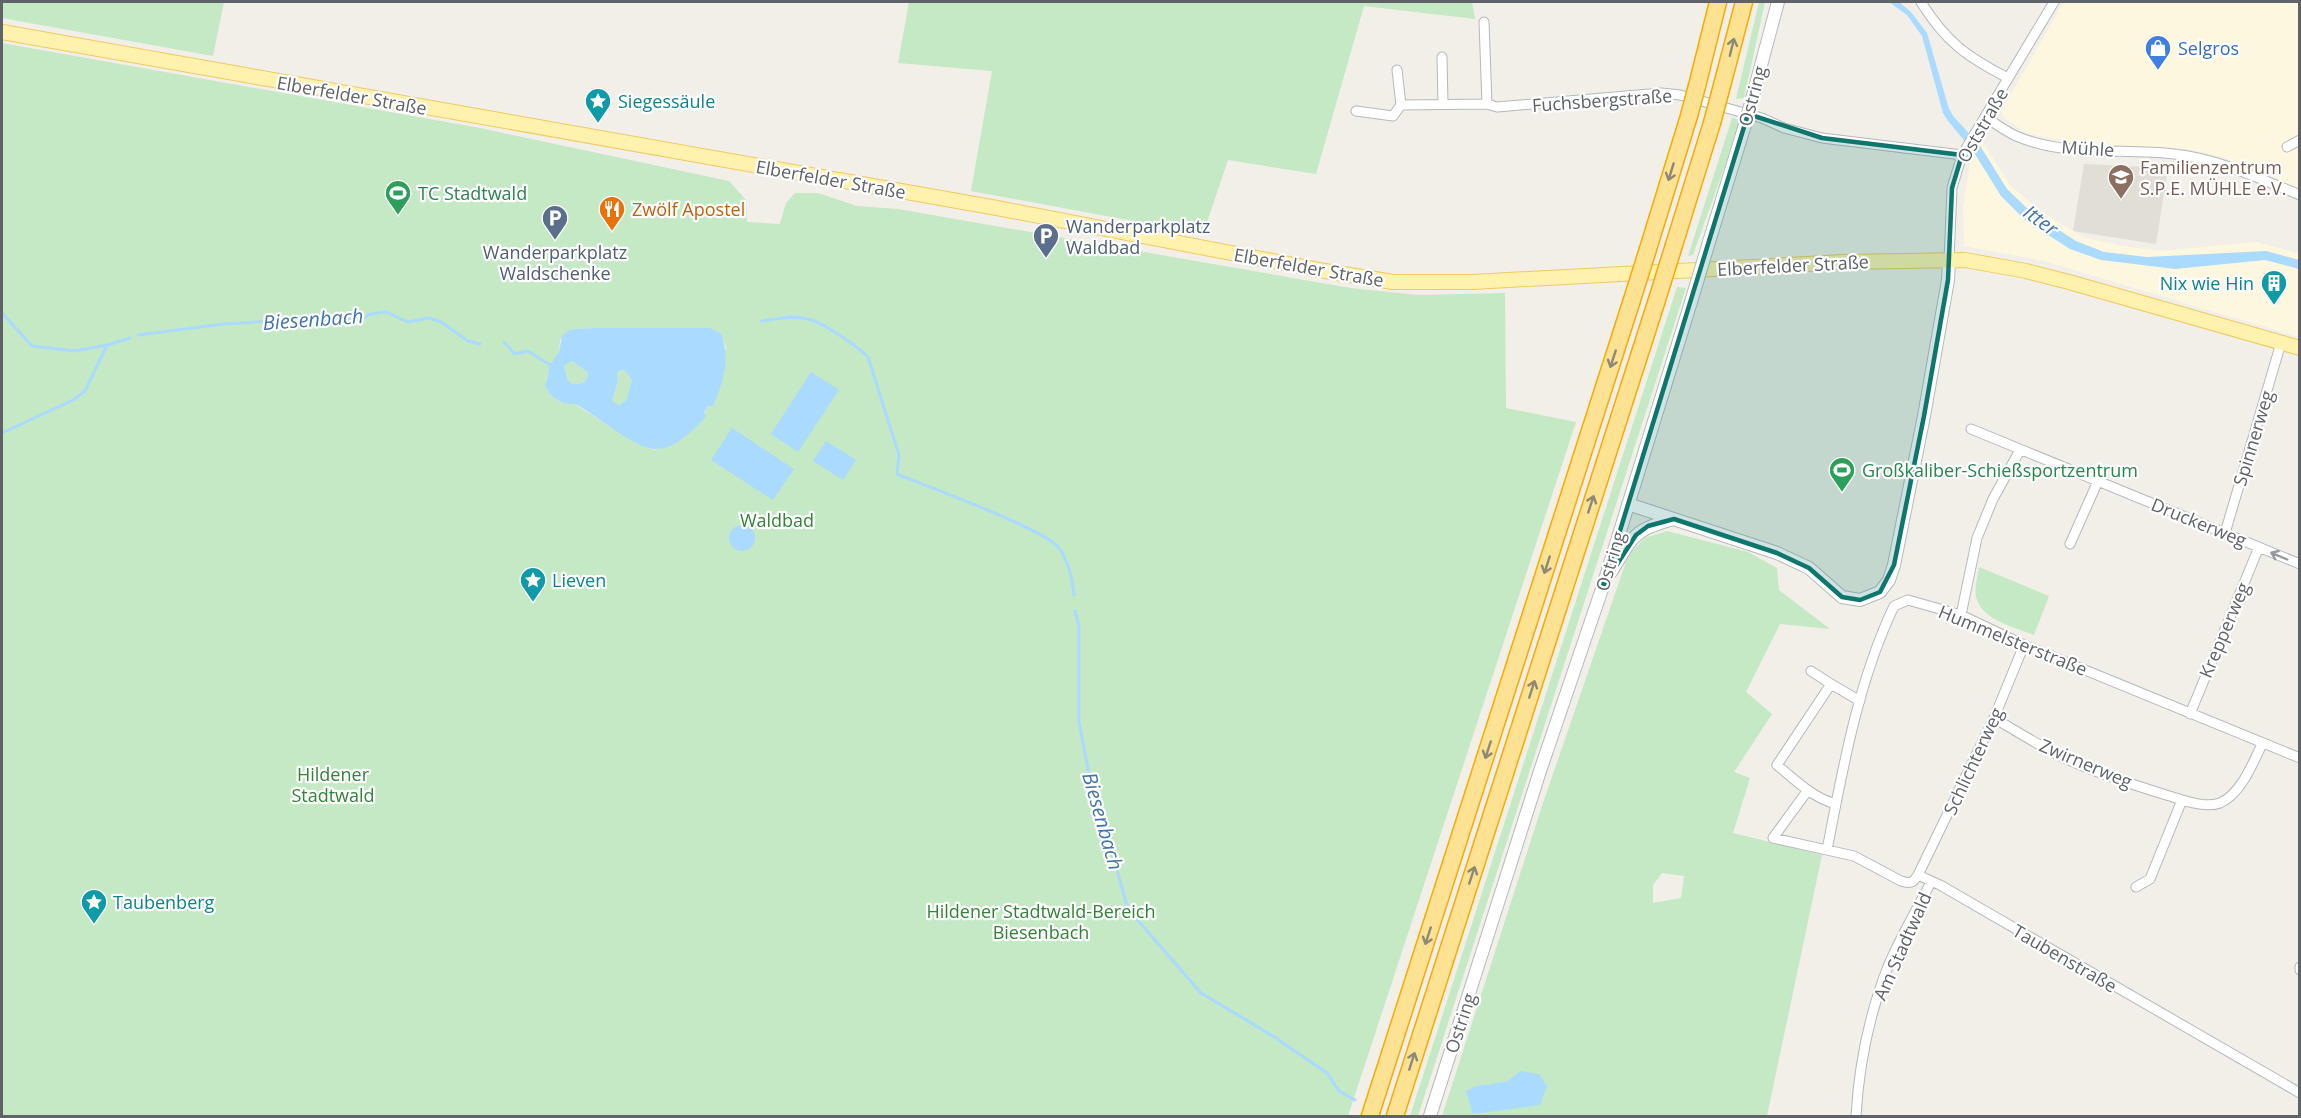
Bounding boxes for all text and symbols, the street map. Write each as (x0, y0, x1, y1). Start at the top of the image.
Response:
shop icon: Selgros (2143, 33, 2173, 71)
place label: Selgros (2178, 36, 2239, 60)
one-way arrow (1726, 38, 1738, 57)
street label: Ostring (1732, 63, 1772, 129)
street label: Elberfelder Straße (275, 70, 429, 120)
street label: Fuchsbergstraße (1531, 83, 1673, 117)
street label: Oststraße (1951, 83, 2013, 167)
place icon: Siegessäule (583, 86, 613, 124)
place label: Siegessäule (618, 89, 715, 113)
street label: Mühle (2061, 134, 2115, 162)
street label: Elberfelder Straße (754, 154, 908, 204)
place label: Familienzentrum S.P.E. MÜHLE e.V. (2140, 155, 2287, 200)
one-way arrow (1665, 162, 1676, 181)
school or university icon: Familienzentrum S.P.E. MÜHLE e.V. (2106, 162, 2136, 200)
sports icon: TC Stadtwald (383, 178, 413, 216)
place label: TC Stadtwald (418, 181, 527, 205)
restaurant icon: Zwölf Apostel (597, 194, 627, 232)
place label: Zwölf Apostel (632, 197, 745, 221)
water label: Itter (2018, 198, 2065, 242)
parking icon: Wanderparkplatz Waldschenke (540, 203, 570, 241)
place label: Wanderparkplatz Waldbad (1066, 214, 1210, 259)
parking icon: Wanderparkplatz Waldbad (1031, 221, 1061, 259)
place label: Wanderparkplatz Waldschenke (483, 240, 627, 285)
street label: Elberfelder Straße (1232, 242, 1386, 292)
street label: Elberfelder Straße (1717, 249, 1869, 281)
building icon: Nix wie Hin (2259, 268, 2289, 306)
place label: Nix wie Hin (2160, 271, 2254, 295)
water label: Biesenbach (262, 302, 364, 336)
one-way arrow (1607, 349, 1618, 368)
street label: Spinnerweg (2227, 387, 2279, 489)
sports icon: Großkaliber-Schießsportzentrum (1827, 455, 1857, 493)
place label: Großkaliber-Schießsportzentrum (1862, 458, 2138, 482)
street label: Druckerweg (2148, 492, 2250, 552)
one-way arrow (1587, 495, 1598, 514)
park label: Waldbad (740, 508, 814, 532)
street label: Ostring (1590, 528, 1631, 594)
one-way arrow (2271, 550, 2289, 561)
one-way arrow (1541, 555, 1552, 574)
place icon: Lieven (518, 565, 548, 603)
place label: Lieven (552, 568, 606, 592)
street label: Krepperweg (2193, 578, 2255, 682)
street label: Hummelsterstraße (1935, 599, 2091, 681)
one-way arrow (1527, 680, 1538, 699)
street label: Schlichterweg (1938, 703, 2008, 819)
street label: Zwirnerweg (2036, 733, 2136, 793)
one-way arrow (1481, 740, 1492, 759)
park label: Hildener Stadtwald (291, 762, 375, 807)
water label: Biesenbach (1076, 769, 1130, 873)
one-way arrow (1467, 866, 1478, 885)
place icon: Taubenberg (79, 887, 109, 925)
street label: Am Stadtwald (1867, 888, 1937, 1004)
place label: Taubenberg (113, 890, 215, 914)
park label: Hildener Stadtwald-Bereich Biesenbach (926, 899, 1156, 944)
street label: Taubenstraße (2008, 918, 2122, 998)
one-way arrow (1422, 926, 1433, 945)
street label: Ostring (1439, 990, 1481, 1056)
one-way arrow (1408, 1052, 1419, 1071)

